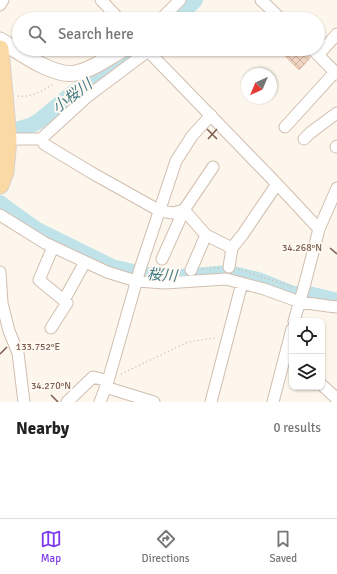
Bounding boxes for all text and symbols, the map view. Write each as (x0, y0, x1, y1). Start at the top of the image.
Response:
search box (12, 12, 325, 56)
icon: search (26, 23, 48, 45)
text: Search here (58, 25, 134, 43)
north arrow (241, 68, 277, 104)
water label: 小桜川 (49, 74, 97, 117)
text: 34.268°N (282, 242, 322, 254)
water label: 桜川 (146, 265, 180, 285)
map controls (289, 318, 325, 390)
button: locate (289, 318, 325, 354)
text: 133.752°E (16, 341, 61, 353)
button: layers (289, 354, 325, 390)
text: 34.270°N (31, 380, 71, 392)
text: Nearby (16, 418, 69, 439)
text: 0 results (273, 420, 321, 436)
tab: Map (40, 528, 62, 565)
tab: Directions (142, 528, 190, 565)
tab: Saved (269, 528, 297, 565)

